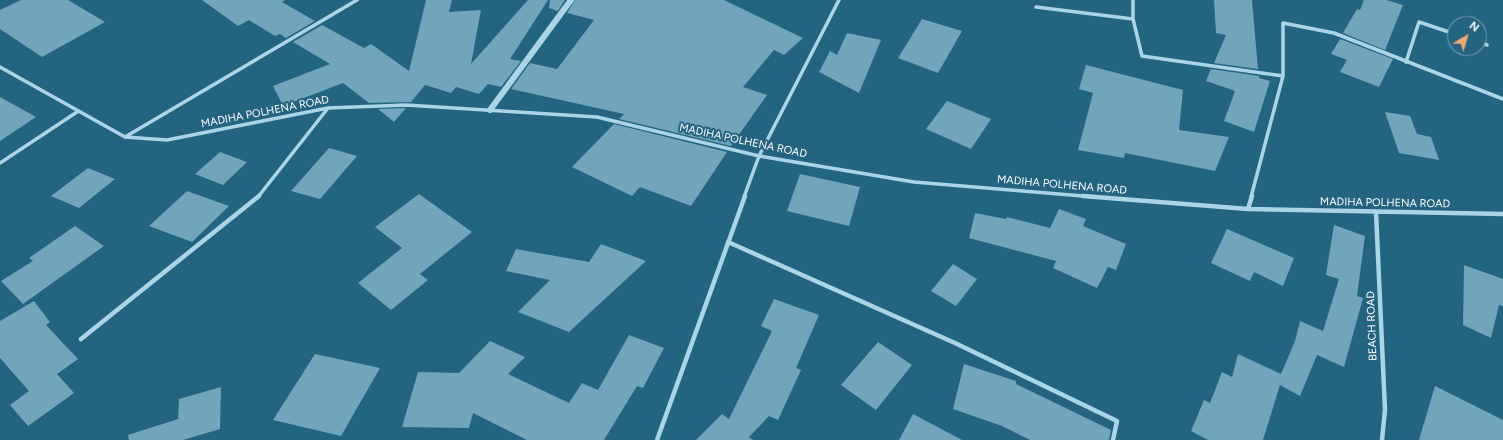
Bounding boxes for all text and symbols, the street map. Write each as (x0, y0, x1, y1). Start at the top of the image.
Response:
north arrow (1447, 16, 1487, 56)
text: N (1467, 19, 1481, 35)
street label: MADIHA POLHENA ROAD (200, 93, 330, 131)
street label: MADIHA POLHENA ROAD (678, 121, 808, 161)
street label: MADIHA POLHENA ROAD (997, 173, 1127, 197)
street label: MADIHA POLHENA ROAD (1320, 195, 1450, 211)
street label: BEACH ROAD (1364, 291, 1380, 361)

